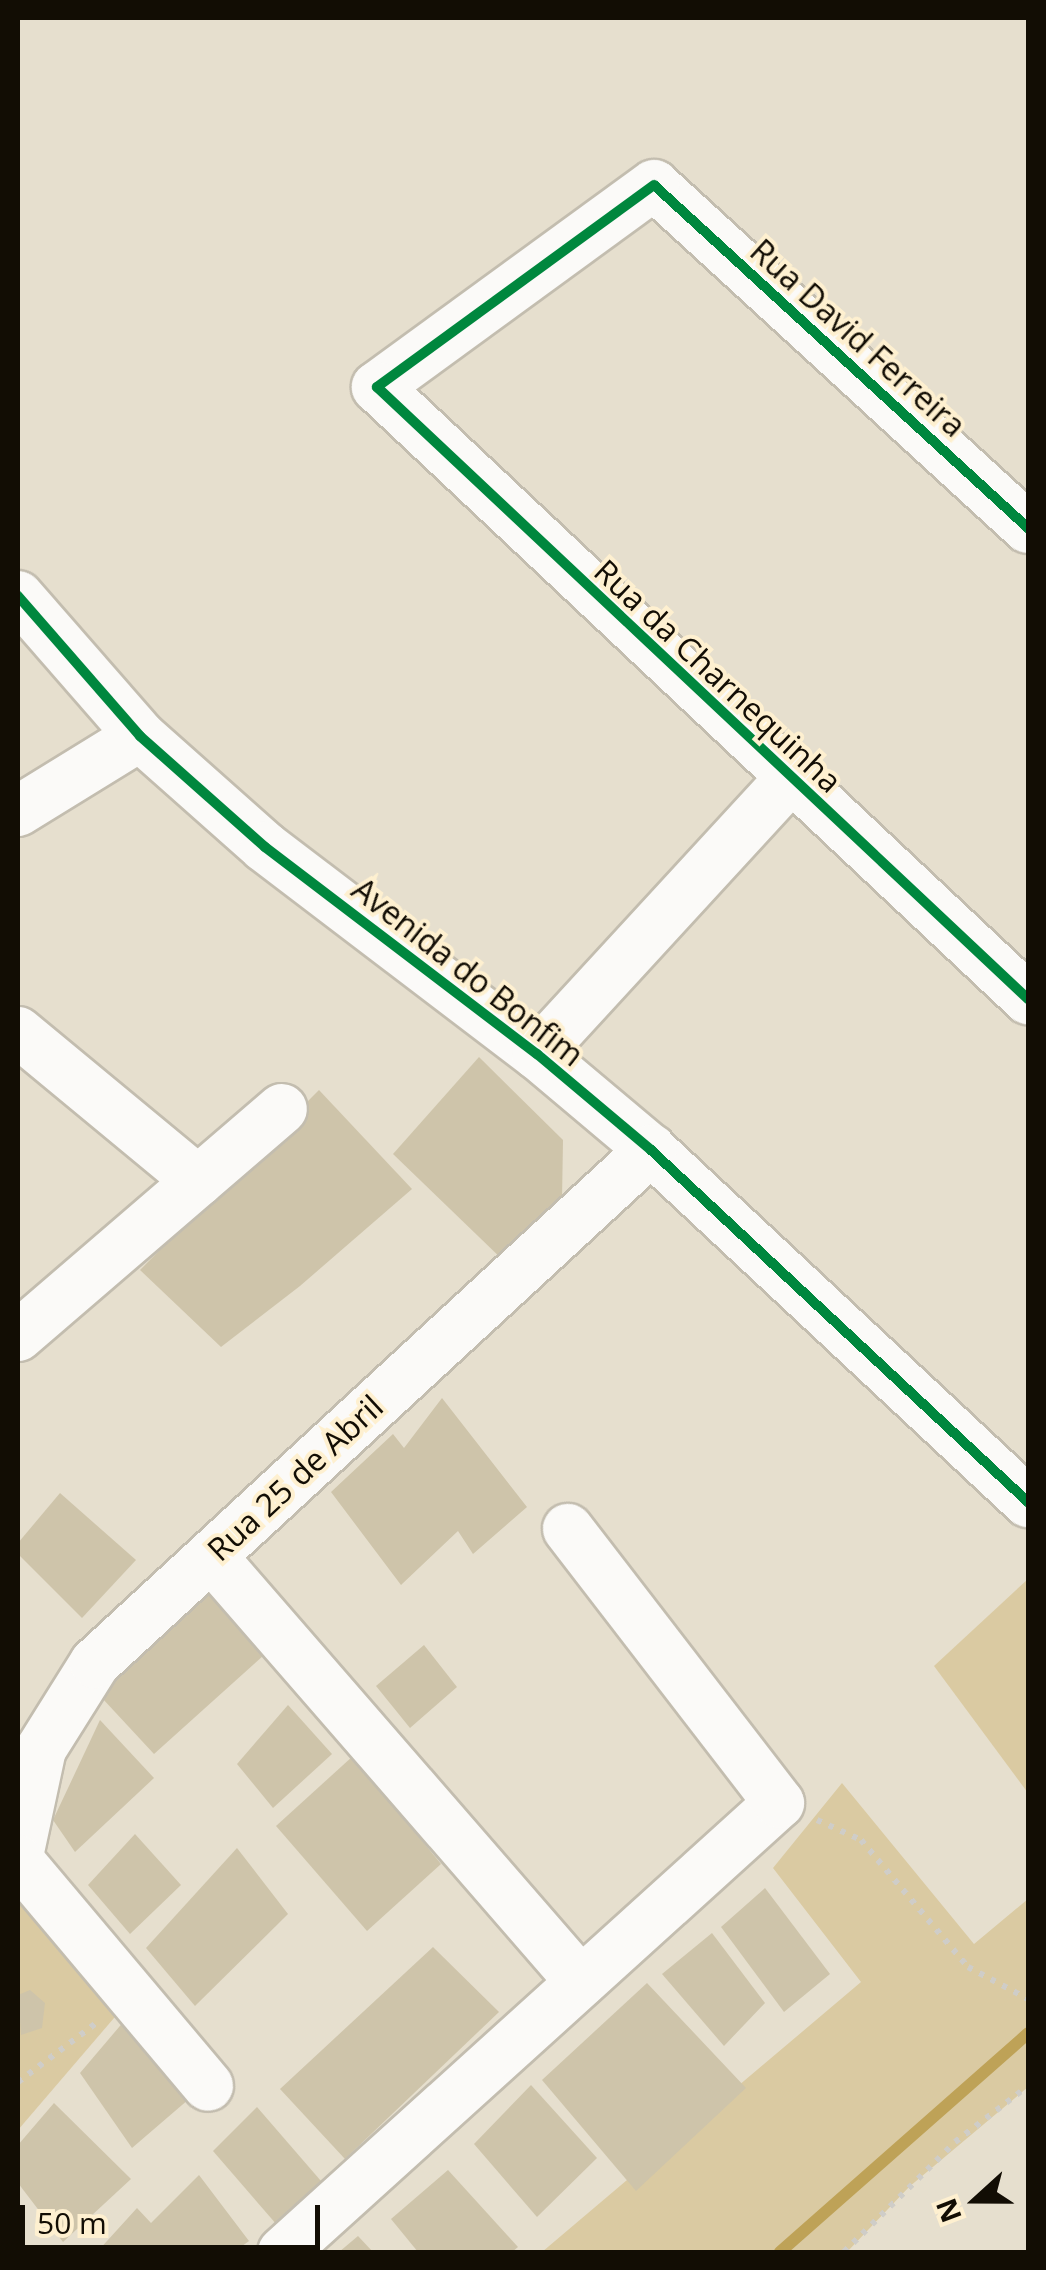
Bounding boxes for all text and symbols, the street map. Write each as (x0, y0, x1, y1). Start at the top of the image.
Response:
street label: Rua David Ferreira (743, 231, 973, 445)
street label: Rua da Charnequinha (587, 552, 849, 800)
street label: Avenida do Bonfim (345, 870, 591, 1074)
street label: Rua 25 de Abril (200, 1387, 390, 1569)
north arrow (926, 2150, 1026, 2250)
scale bar (25, 2185, 325, 2247)
text: N (926, 2193, 970, 2228)
text: 50 m (37, 2202, 107, 2243)

